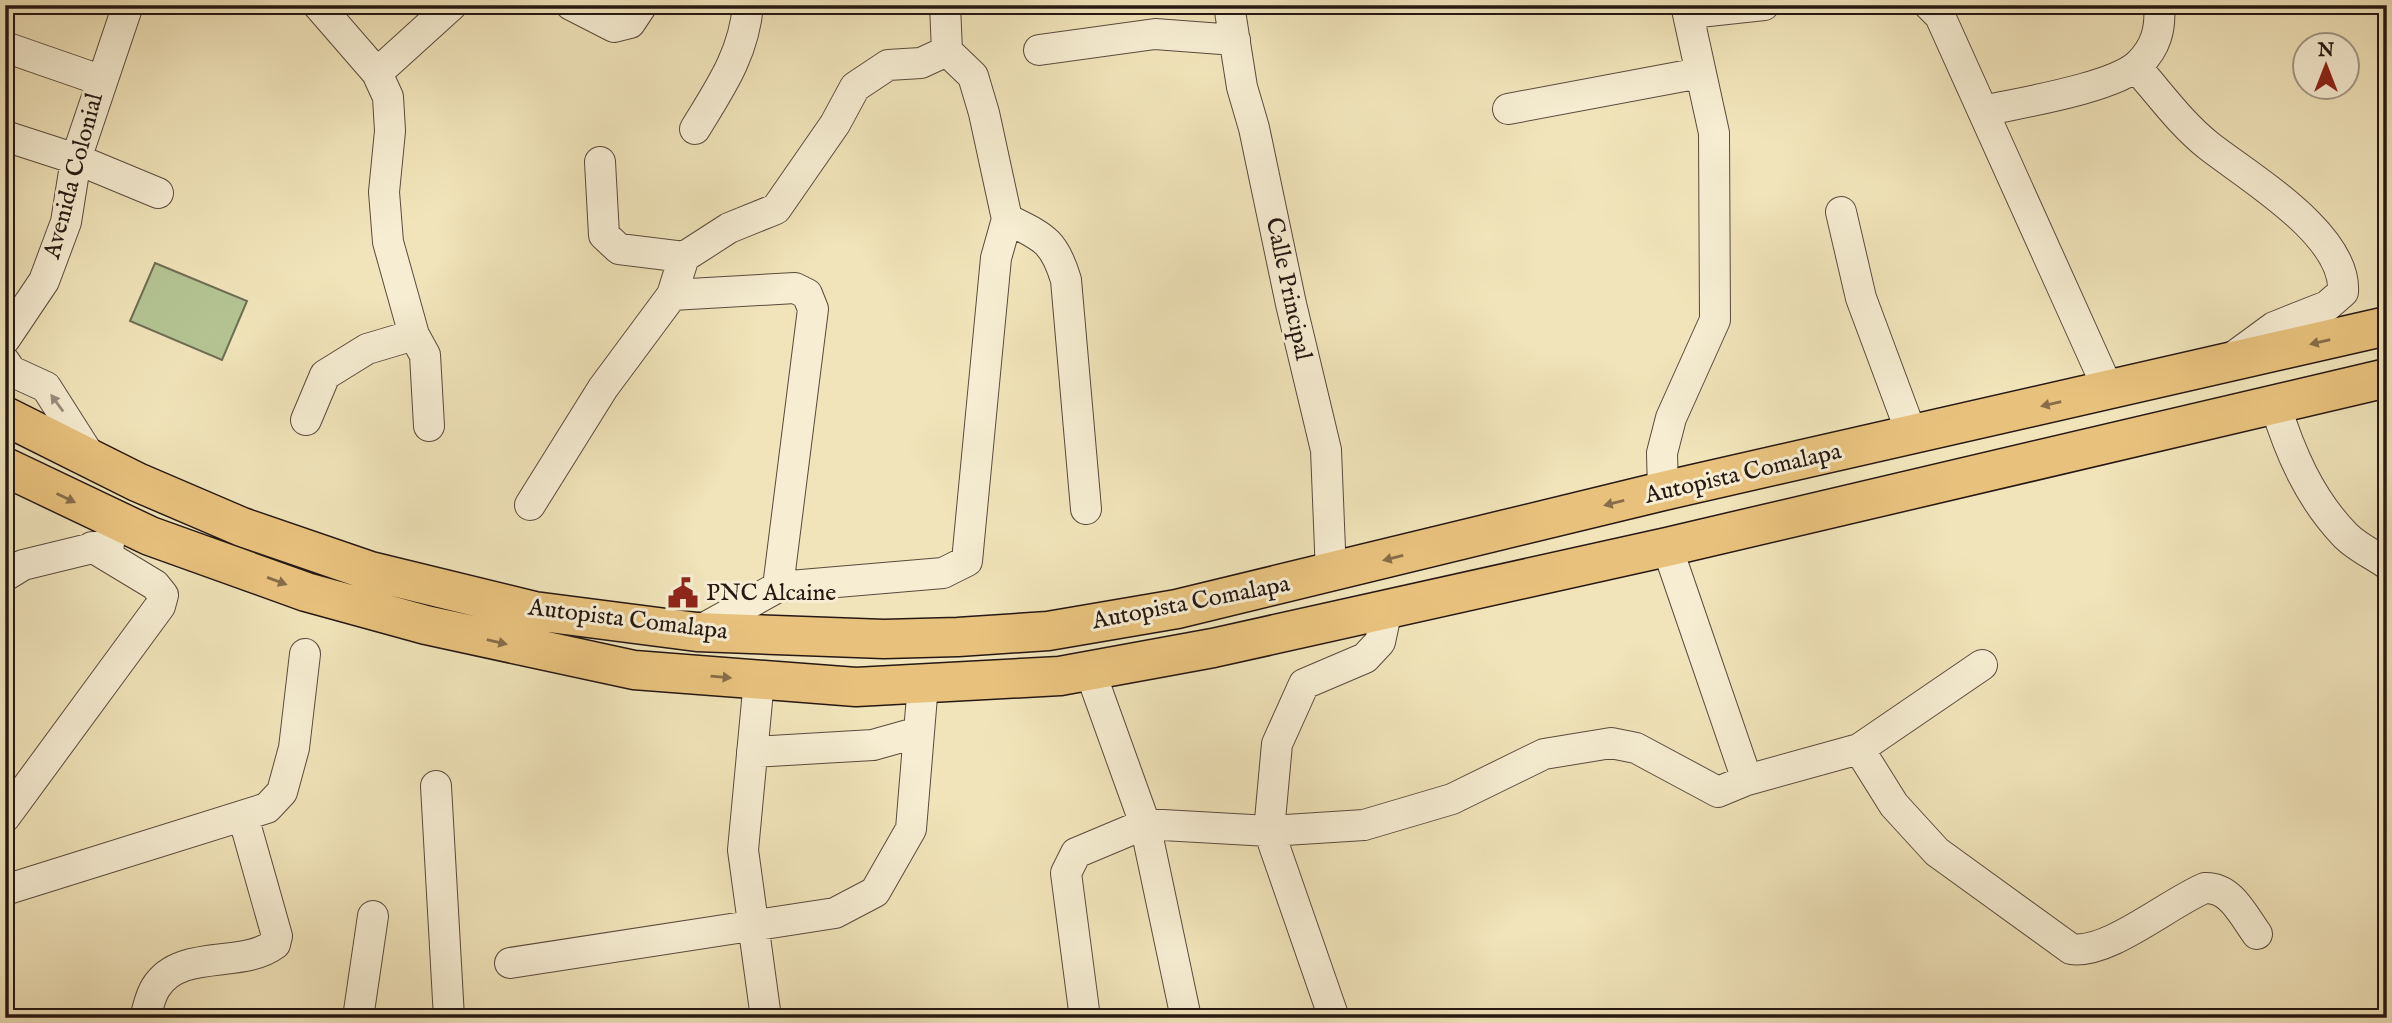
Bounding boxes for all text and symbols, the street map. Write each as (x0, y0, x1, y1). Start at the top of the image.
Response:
north arrow (2290, 32, 2360, 102)
text: N (2317, 39, 2335, 63)
street label: Avenida Colonial (37, 89, 111, 263)
street label: Calle Principal (1258, 215, 1318, 364)
one-way arrow (2309, 336, 2331, 347)
one-way arrow (50, 394, 64, 412)
one-way arrow (2040, 399, 2062, 410)
street label: Autopista Comalapa (1641, 436, 1845, 512)
one-way arrow (56, 492, 76, 504)
one-way arrow (1603, 498, 1625, 509)
one-way arrow (1382, 553, 1404, 564)
street label: Autopista Comalapa (1089, 569, 1293, 638)
one-way arrow (267, 576, 288, 587)
public building icon: PNC Alcaine (666, 576, 700, 610)
place label: PNC Alcaine (706, 578, 836, 609)
street label: Autopista Comalapa (526, 592, 730, 648)
one-way arrow (486, 636, 508, 647)
one-way arrow (710, 672, 732, 683)

